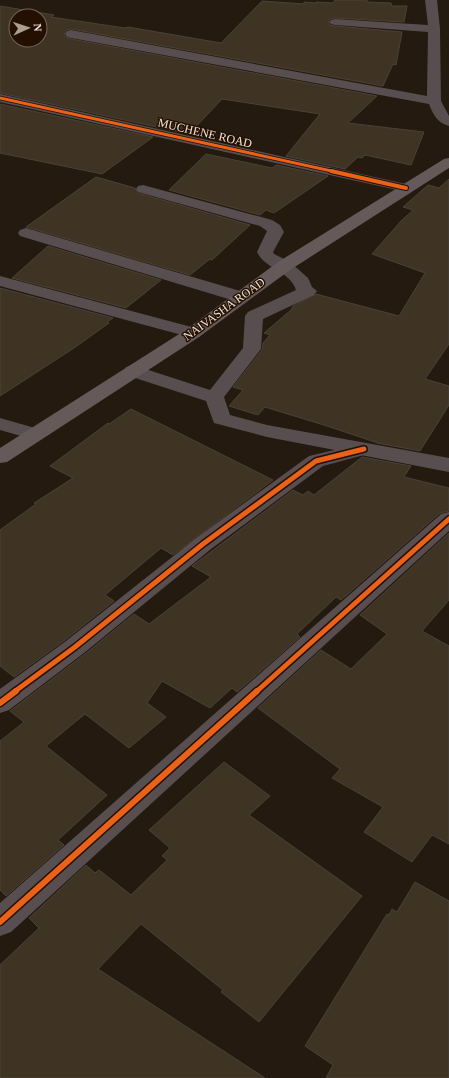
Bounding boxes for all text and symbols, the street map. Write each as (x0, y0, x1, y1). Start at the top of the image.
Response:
north arrow (8, 8, 48, 48)
text: N (32, 23, 44, 32)
street label: MUCHENE ROAD (156, 115, 254, 151)
street label: NAIVASHA ROAD (180, 275, 268, 343)

